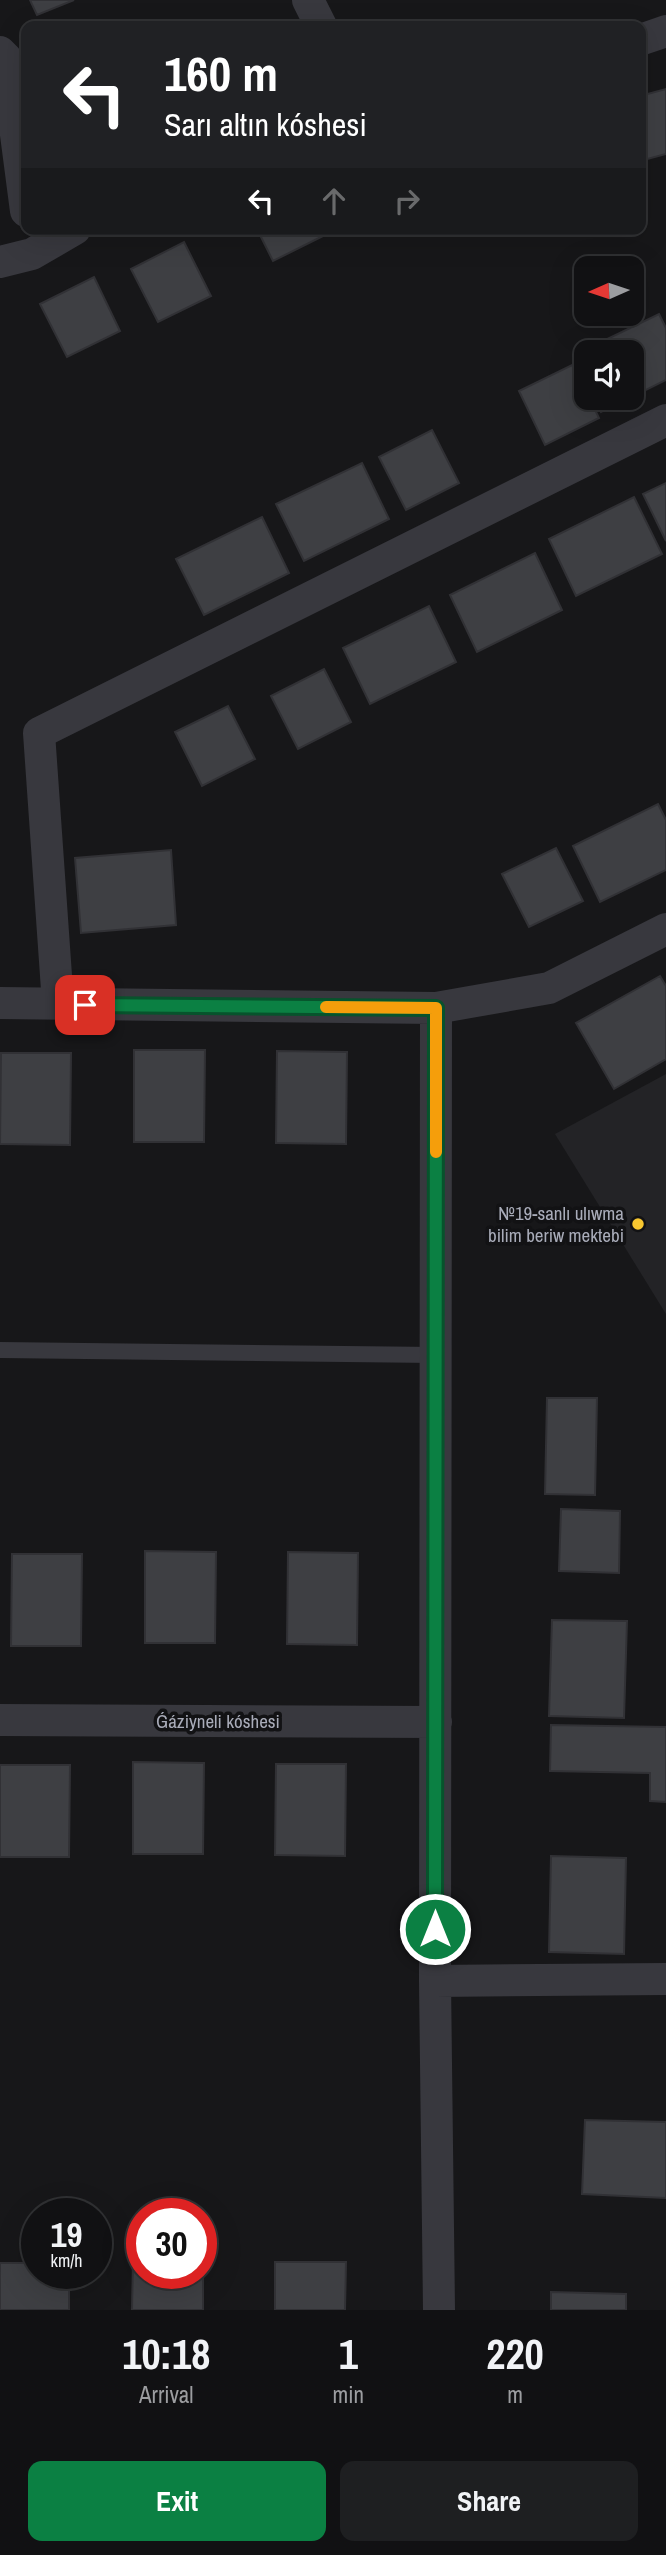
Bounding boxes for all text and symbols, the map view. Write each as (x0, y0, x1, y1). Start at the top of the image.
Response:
text: 160 m (164, 40, 278, 106)
icon: left (49, 49, 140, 140)
text: Sarı altın kóshesi (164, 103, 367, 146)
icon: left (242, 182, 280, 220)
icon: ahead (315, 182, 353, 220)
icon: right (388, 182, 426, 220)
north arrow (574, 256, 644, 326)
map controls (574, 256, 644, 410)
button: sound (574, 340, 644, 410)
pin (55, 975, 115, 1035)
icon: arrive (66, 986, 104, 1024)
place label: №19-sanlı ulıwma bilim beriw mektebi (488, 1200, 624, 1248)
marker: №19-sanlı ulıwma bilim beriw mektebi (630, 1216, 646, 1232)
street label: Ǵáziyneli kóshesi (156, 1708, 280, 1734)
position arrow (398, 1892, 472, 1966)
speed limit sign: 30 (126, 2198, 217, 2289)
text: 19 (51, 2211, 82, 2258)
text: km/h (51, 2248, 83, 2273)
text: 10:18 (122, 2326, 210, 2382)
text: 1 (339, 2326, 358, 2382)
text: 220 (486, 2326, 544, 2382)
text: Arrival (139, 2379, 194, 2410)
text: min (333, 2379, 364, 2410)
text: m (507, 2379, 523, 2410)
button: Exit (28, 2461, 326, 2541)
button: Share (340, 2461, 638, 2541)

